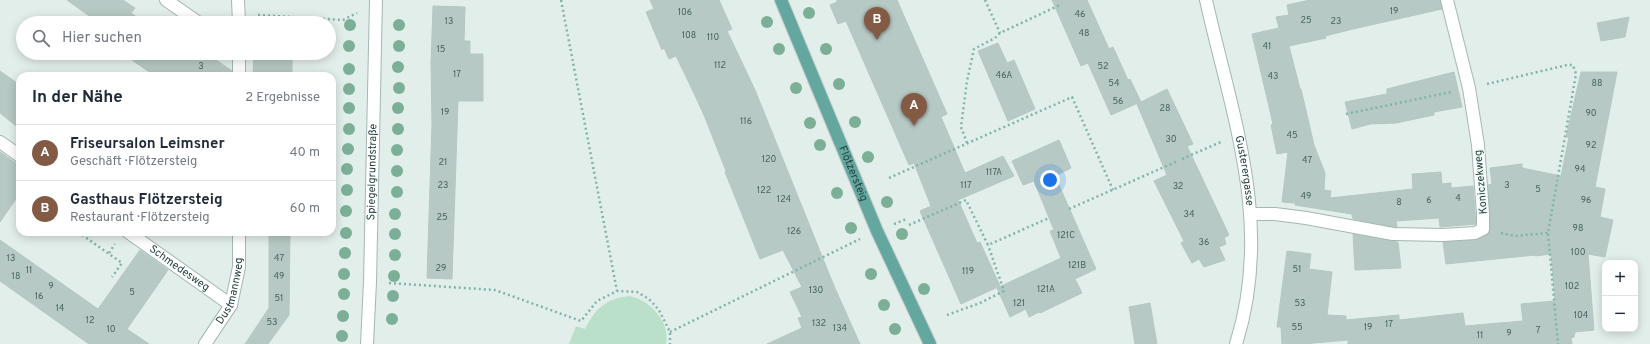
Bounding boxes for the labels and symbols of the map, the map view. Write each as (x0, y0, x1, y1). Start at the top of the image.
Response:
house number: 19 (1390, 6, 1398, 17)
house number: 106 (678, 7, 692, 18)
pin: B (864, 7, 890, 40)
house number: 46 (1075, 9, 1085, 20)
house number: 25 (1300, 15, 1312, 26)
house number: 13 (445, 16, 453, 27)
house number: 23 (1331, 16, 1341, 27)
house number: 48 (1078, 28, 1090, 39)
house number: 108 (682, 30, 696, 41)
house number: 110 (707, 32, 719, 43)
house number: 41 (1263, 41, 1271, 52)
house number: 15 (437, 44, 445, 55)
house number: 112 (714, 60, 726, 71)
house number: 3 (198, 61, 204, 72)
house number: 52 (1097, 61, 1109, 72)
house number: 17 (453, 69, 461, 80)
house number: 46A (996, 70, 1012, 81)
house number: 43 (1267, 71, 1279, 82)
house number: 54 (1108, 78, 1120, 89)
house number: 88 (1592, 78, 1603, 89)
pin: A (901, 93, 927, 126)
house number: 56 (1113, 96, 1123, 107)
house number: 28 (1159, 103, 1171, 114)
house number: 19 (441, 107, 449, 118)
house number: 90 (1585, 108, 1597, 119)
house number: 116 (740, 116, 752, 127)
street label: Spiegelgrundstraße (364, 124, 380, 221)
house number: 45 (1286, 130, 1298, 141)
house number: 30 (1165, 134, 1177, 145)
street label: Gusterergasse (1232, 134, 1256, 207)
house number: 92 (1586, 140, 1596, 151)
street label: Flötzersteig (835, 144, 871, 203)
street label: Koniczekweg (1471, 149, 1491, 215)
house number: 120 (762, 154, 777, 165)
house number: 47 (1302, 155, 1312, 166)
house number: 21 (439, 157, 447, 168)
house number: 94 (1575, 164, 1586, 175)
house number: 117A (986, 167, 1002, 178)
your location (1040, 170, 1060, 190)
house number: 23 (438, 180, 448, 191)
house number: 117 (960, 180, 972, 191)
house number: 3 (1504, 180, 1510, 191)
house number: 32 (1173, 181, 1183, 192)
house number: 5 (1535, 184, 1541, 195)
house number: 122 (757, 185, 771, 196)
house number: 49 (1301, 191, 1311, 202)
house number: 4 (1455, 193, 1461, 204)
house number: 124 (777, 194, 792, 205)
house number: 6 (1426, 195, 1432, 206)
house number: 96 (1581, 195, 1591, 206)
house number: 8 (1396, 197, 1402, 208)
house number: 34 (1183, 209, 1195, 220)
house number: 25 (436, 212, 448, 223)
house number: 98 (1573, 223, 1583, 234)
house number: 126 (787, 226, 801, 237)
house number: 121C (1057, 230, 1075, 241)
house number: 36 (1199, 237, 1209, 248)
street label: Schmedesweg (146, 242, 212, 295)
house number: 100 (1571, 247, 1586, 258)
house number: 13 (7, 253, 15, 264)
house number: 47 (274, 253, 284, 264)
street label: Dustmannweg (213, 258, 246, 327)
house number: 121B (1068, 260, 1086, 271)
house number: 29 (436, 263, 446, 274)
house number: 51 (1293, 264, 1301, 275)
house number: 11 (26, 265, 32, 276)
house number: 119 (962, 266, 974, 277)
house number: 18 (12, 271, 20, 282)
house number: 49 (274, 271, 284, 282)
house number: 9 (48, 281, 54, 292)
house number: 102 (1565, 281, 1579, 292)
house number: 121A (1037, 284, 1055, 295)
house number: 130 (809, 285, 823, 296)
house number: 5 (129, 287, 135, 298)
house number: 16 (35, 291, 43, 302)
house number: 51 (275, 293, 283, 304)
house number: 121 (1013, 298, 1025, 309)
house number: 53 (1294, 298, 1306, 309)
house number: 14 (56, 303, 65, 314)
house number: 104 (1574, 310, 1589, 321)
house number: 12 (86, 315, 94, 326)
house number: 53 (266, 317, 278, 328)
house number: 132 (812, 318, 826, 329)
house number: 17 (1385, 319, 1393, 330)
house number: 55 (1291, 322, 1303, 333)
house number: 19 (1364, 322, 1372, 333)
house number: 134 (833, 323, 848, 334)
house number: 10 (106, 324, 116, 335)
house number: 7 (1536, 325, 1541, 336)
house number: 9 (1506, 328, 1512, 339)
house number: 11 (1477, 330, 1483, 341)

